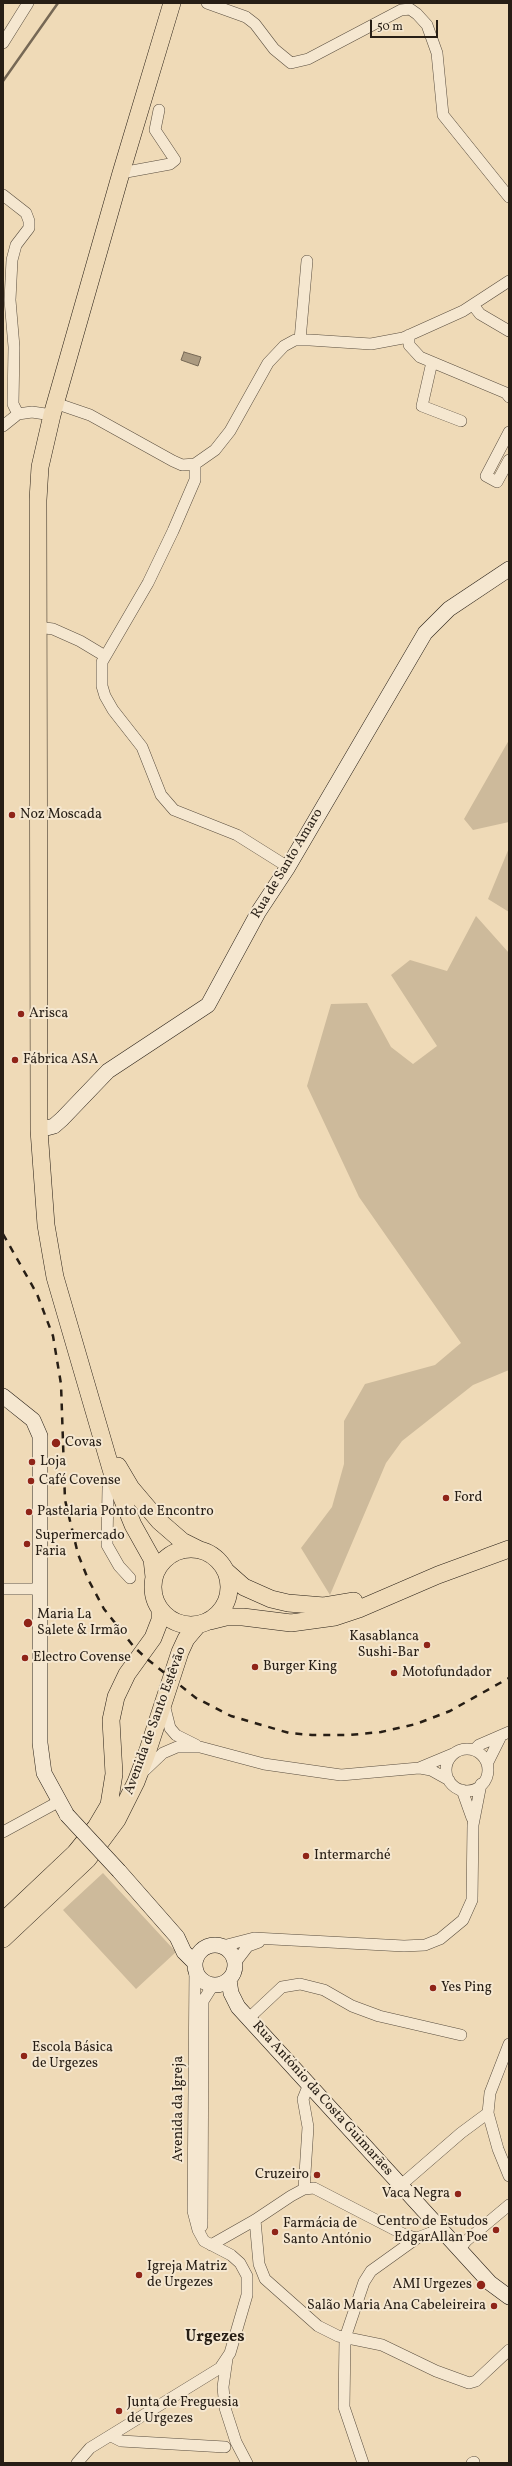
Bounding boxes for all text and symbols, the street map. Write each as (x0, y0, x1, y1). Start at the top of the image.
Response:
scale bar (372, 12, 440, 38)
text: 50 m (377, 19, 403, 35)
street label: Rua de Santo Amaro (249, 806, 327, 922)
place label: Noz Moscada (20, 807, 102, 823)
marker: Noz Moscada (7, 810, 17, 820)
place label: Arisca (29, 1006, 68, 1022)
marker: Arisca (16, 1009, 26, 1019)
place label: Fábrica ASA (23, 1052, 98, 1068)
marker: Fábrica ASA (10, 1055, 20, 1065)
place label: Covas (65, 1435, 102, 1451)
marker: Covas (50, 1437, 62, 1449)
place label: Loja (40, 1454, 66, 1470)
marker: Loja (27, 1457, 37, 1467)
place label: Café Covense (39, 1473, 121, 1489)
marker: Café Covense (26, 1476, 36, 1486)
place label: Ford (454, 1490, 482, 1506)
marker: Ford (441, 1493, 451, 1503)
place label: Pastelaria Ponto de Encontro (37, 1504, 214, 1520)
marker: Pastelaria Ponto de Encontro (24, 1507, 34, 1517)
place label: Supermercado Faria (35, 1528, 125, 1560)
marker: Supermercado Faria (22, 1539, 32, 1549)
place label: Maria La Salete & Irmão (37, 1607, 128, 1640)
marker: Maria La Salete & Irmão (22, 1617, 34, 1629)
place label: Kasablanca Sushi-Bar (349, 1629, 419, 1662)
marker: Kasablanca Sushi-Bar (422, 1640, 432, 1650)
street label: Avenida de Santo Estêvão (121, 1645, 191, 1797)
place label: Electro Covense (33, 1650, 131, 1666)
marker: Electro Covense (20, 1653, 30, 1663)
place label: Burger King (263, 1659, 337, 1675)
marker: Burger King (250, 1662, 260, 1672)
place label: Motofundador (402, 1665, 492, 1681)
marker: Motofundador (389, 1668, 399, 1678)
place label: Intermarché (314, 1848, 391, 1864)
marker: Intermarché (301, 1851, 311, 1861)
place label: Yes Ping (441, 1980, 492, 1996)
marker: Yes Ping (428, 1983, 438, 1993)
street label: Rua António da Costa Guimarães (248, 2018, 396, 2180)
place label: Escola Básica de Urgezes (32, 2040, 113, 2072)
marker: Escola Básica de Urgezes (19, 2051, 29, 2061)
street label: Avenida da Igreja (171, 2056, 187, 2162)
place label: Cruzeiro (255, 2167, 309, 2183)
marker: Cruzeiro (312, 2170, 322, 2180)
place label: Vaca Negra (382, 2186, 450, 2202)
marker: Vaca Negra (453, 2189, 463, 2199)
place label: Centro de Estudos EdgarAllan Poe (377, 2214, 488, 2246)
place label: Farmácia de Santo António (283, 2216, 372, 2248)
marker: Centro de Estudos EdgarAllan Poe (491, 2225, 501, 2235)
marker: Farmácia de Santo António (270, 2227, 280, 2237)
place label: Igreja Matriz de Urgezes (147, 2259, 227, 2292)
marker: Igreja Matriz de Urgezes (134, 2270, 144, 2280)
place label: AMI Urgezes (393, 2277, 472, 2293)
marker: AMI Urgezes (475, 2279, 487, 2291)
place label: Salão Maria Ana Cabeleireira (307, 2298, 486, 2314)
marker: Salão Maria Ana Cabeleireira (489, 2301, 499, 2311)
district label: Urgezes (185, 2328, 245, 2348)
place label: Junta de Freguesia de Urgezes (127, 2395, 239, 2428)
marker: Junta de Freguesia de Urgezes (114, 2406, 124, 2416)

